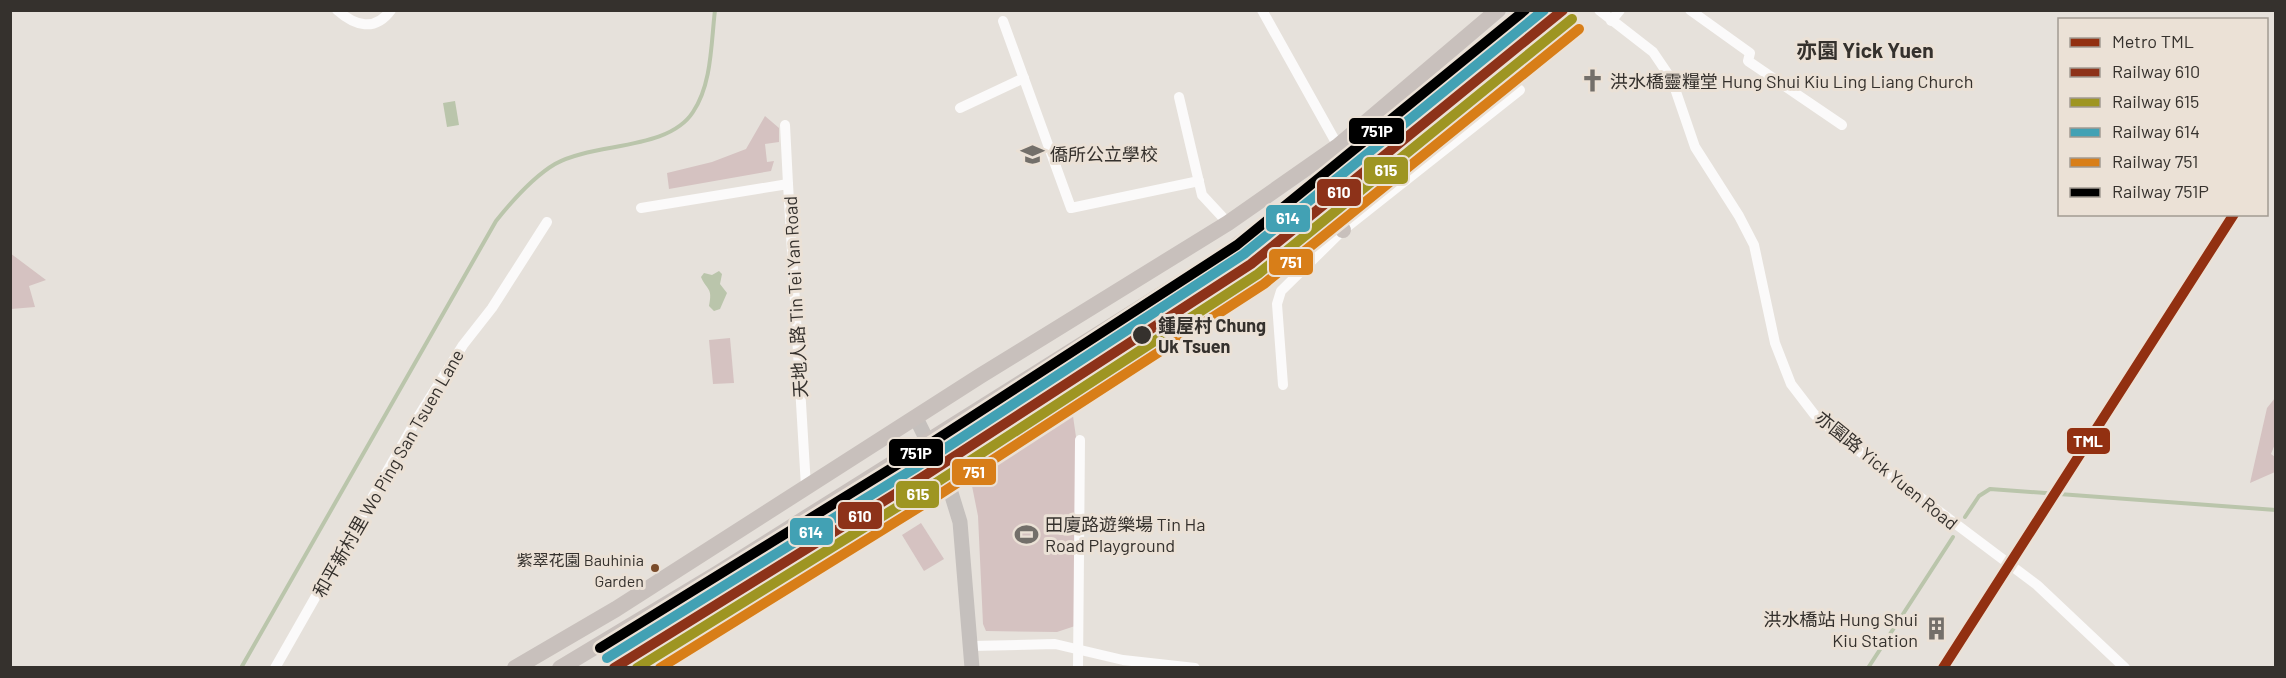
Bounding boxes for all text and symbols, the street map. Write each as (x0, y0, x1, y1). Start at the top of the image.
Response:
legend (2058, 18, 2268, 216)
text: Metro TML (2112, 30, 2194, 52)
district label: 亦園 Yick Yuen (1796, 37, 1934, 62)
text: Railway 610 (2112, 60, 2200, 82)
church icon: 洪水橋靈糧堂 Hung Shui Kiu Ling Liang Church (1579, 68, 1605, 94)
place label: 洪水橋靈糧堂 Hung Shui Kiu Ling Liang Church (1610, 70, 1973, 92)
text: Railway 615 (2112, 90, 2199, 112)
line badge: 751P (1348, 117, 1405, 145)
text: Railway 614 (2112, 120, 2200, 142)
text: 751P (1361, 121, 1393, 140)
school or university icon: 僑所公立學校 (1019, 141, 1045, 167)
place label: 僑所公立學校 (1050, 143, 1158, 165)
text: Railway 751 (2112, 150, 2198, 172)
line badge: 615 (1363, 156, 1409, 185)
text: 615 (1375, 160, 1398, 179)
line badge: 610 (1316, 178, 1362, 207)
text: Railway 751P (2112, 180, 2209, 202)
text: 610 (1327, 182, 1351, 201)
street label: 天地人路 Tin Tei Yan Road (779, 196, 811, 398)
line badge: 614 (1265, 204, 1311, 233)
text: 614 (1276, 208, 1300, 227)
line badge: 751 (1268, 248, 1314, 276)
text: 751 (1280, 252, 1302, 271)
place label: 鍾屋村 Chung Uk Tsuen (1158, 314, 1266, 357)
marker: 鍾屋村 Chung Uk Tsuen (1131, 324, 1153, 346)
street label: 和平新村里 Wo Ping San Tsuen Lane (308, 345, 468, 601)
street label: 亦園路 Yick Yuen Road (1812, 406, 1962, 534)
line badge: TML (2066, 427, 2111, 455)
text: TML (2073, 431, 2103, 450)
line badge: 751P (888, 438, 944, 467)
text: 751P (900, 443, 932, 462)
line badge: 751 (951, 458, 997, 486)
text: 751 (963, 462, 985, 481)
line badge: 615 (895, 480, 940, 509)
text: 615 (907, 484, 930, 503)
line badge: 610 (837, 501, 883, 530)
text: 610 (848, 506, 872, 525)
place label: 田廈路遊樂場 Tin Ha Road Playground (1045, 513, 1205, 556)
line badge: 614 (789, 517, 834, 546)
sports icon: 田廈路遊樂場 Tin Ha Road Playground (1014, 521, 1040, 547)
text: 614 (799, 522, 823, 541)
place label: 紫翠花園 Bauhinia Garden (517, 550, 644, 590)
marker: 紫翠花園 Bauhinia Garden (649, 562, 661, 574)
place label: 洪水橋站 Hung Shui Kiu Station (1764, 608, 1918, 651)
building icon: 洪水橋站 Hung Shui Kiu Station (1923, 616, 1949, 642)

